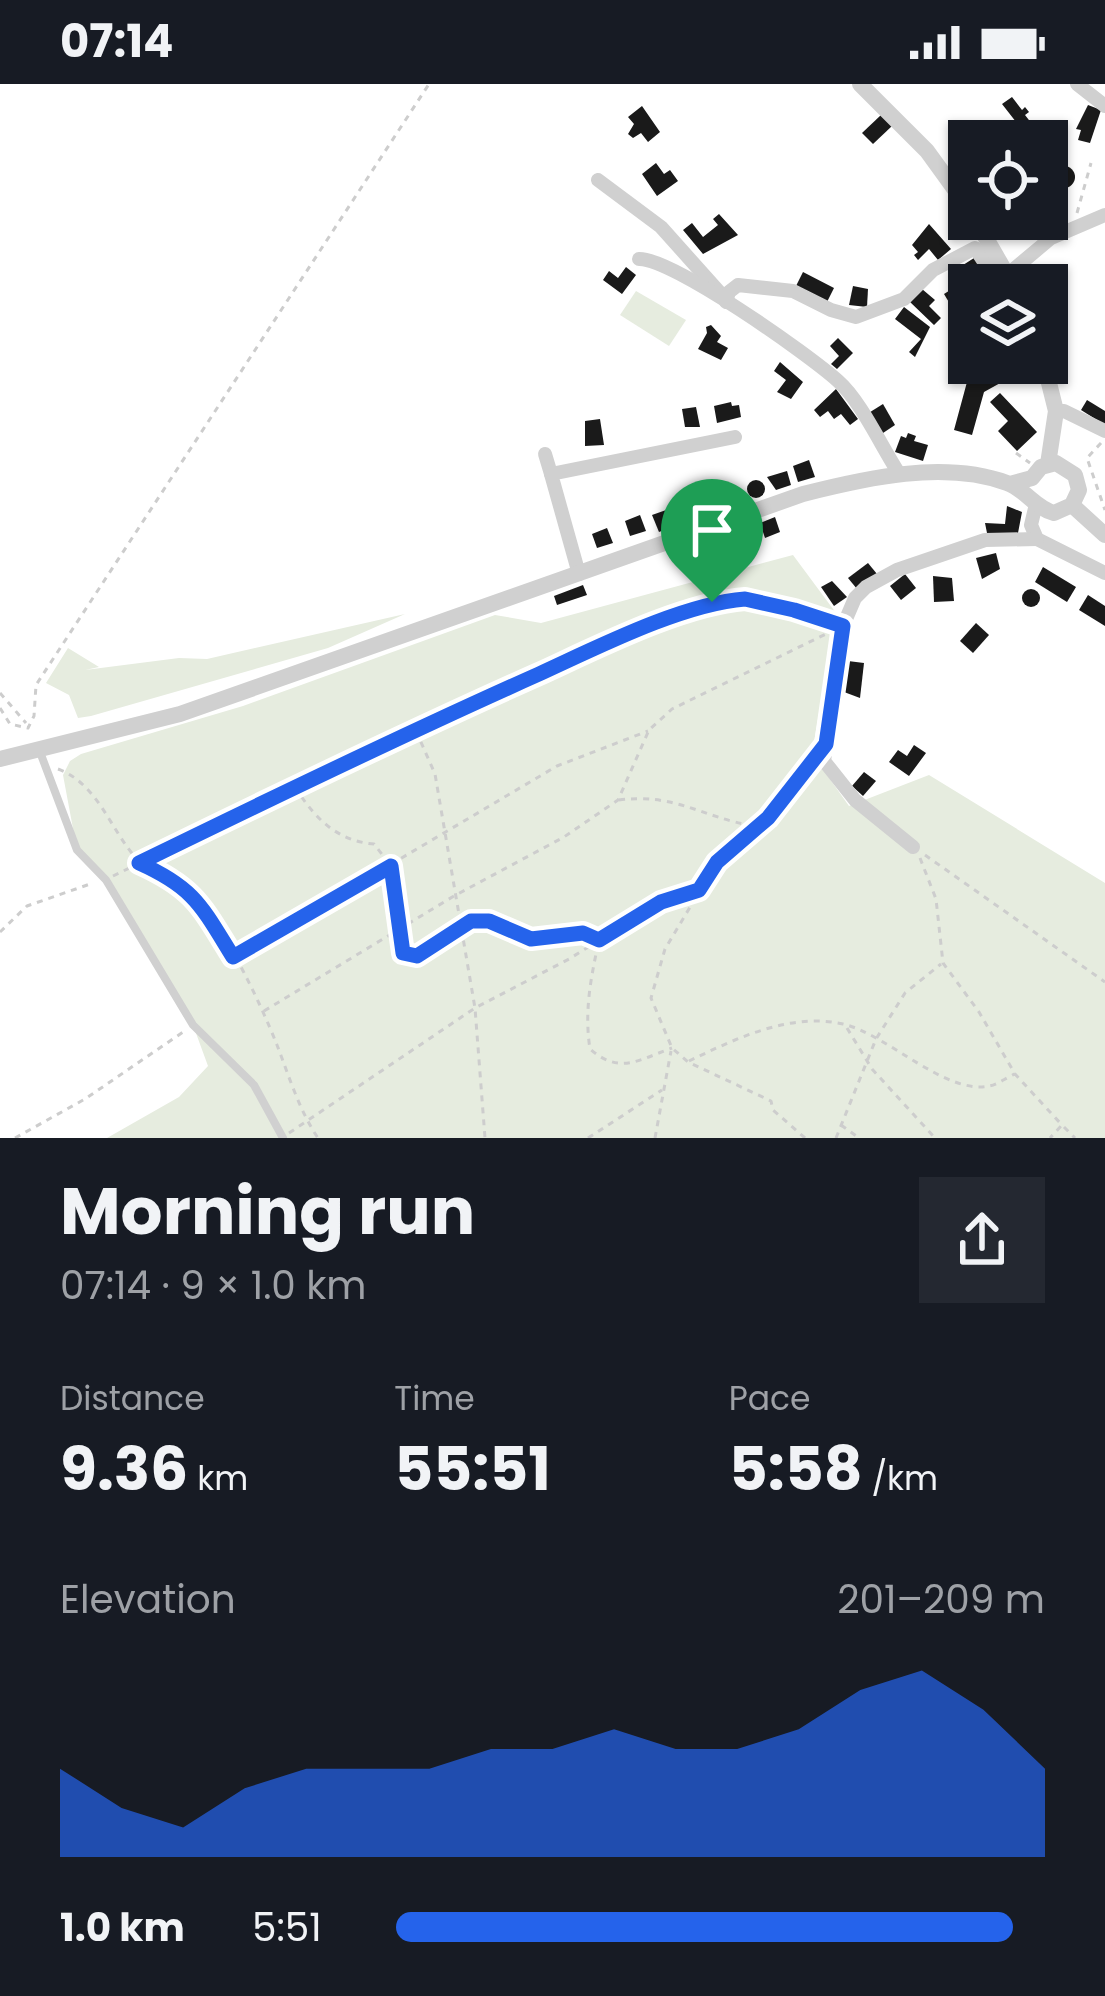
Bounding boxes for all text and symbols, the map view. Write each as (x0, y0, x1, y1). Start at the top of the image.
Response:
text: 07:14 (60, 10, 174, 73)
map controls (948, 120, 1068, 384)
button: locate (948, 120, 1068, 240)
button: layers (948, 264, 1068, 384)
pin (661, 479, 763, 602)
icon: arrive (679, 497, 745, 563)
text: Morning run (60, 1165, 475, 1257)
button: share (919, 1177, 1045, 1303)
text: 07:14 · 9 × 1.0 km (60, 1258, 367, 1313)
text: Distance (60, 1375, 205, 1422)
text: Time (394, 1375, 475, 1422)
text: Pace (729, 1375, 811, 1422)
text: 9.36 (60, 1427, 188, 1511)
text: 55:51 (394, 1427, 551, 1511)
text: 5:58 (729, 1427, 863, 1511)
text: km (188, 1455, 248, 1502)
text: /km (863, 1455, 938, 1502)
text: Elevation (60, 1572, 236, 1627)
text: 201–209 m (837, 1572, 1045, 1627)
text: 1.0 km (60, 1900, 185, 1955)
text: 5:51 (252, 1900, 322, 1955)

